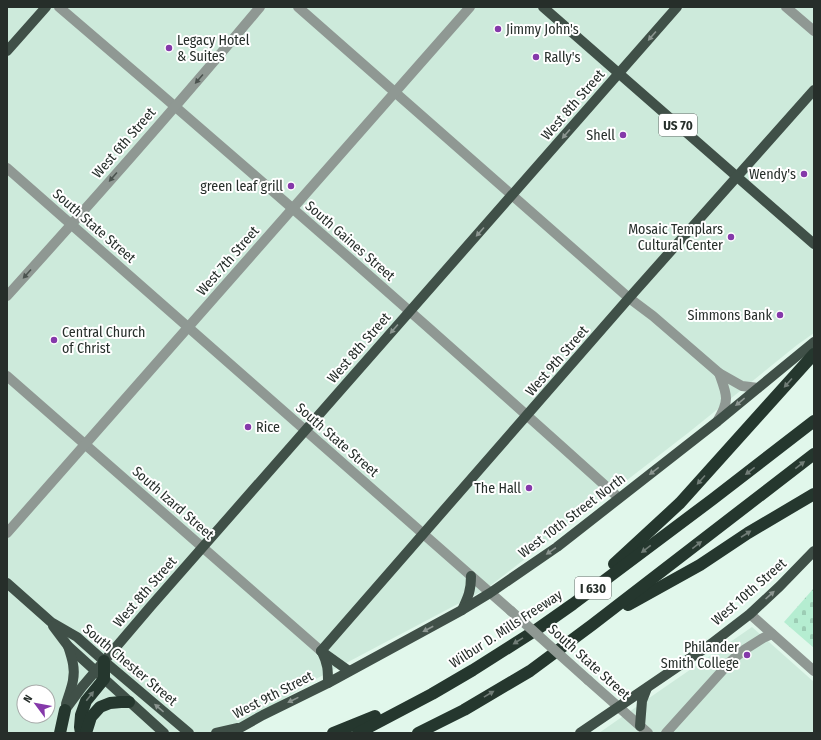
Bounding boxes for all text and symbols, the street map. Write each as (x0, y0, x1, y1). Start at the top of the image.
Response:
place label: Jimmy John's (506, 21, 579, 38)
marker: Jimmy John's (493, 24, 503, 34)
one-way arrow (647, 31, 656, 42)
place label: Legacy Hotel & Suites (177, 32, 250, 65)
marker: Legacy Hotel & Suites (164, 43, 174, 53)
place label: Rally's (544, 49, 580, 66)
marker: Rally's (531, 52, 541, 62)
street label: West 8th Street (538, 66, 608, 144)
one-way arrow (194, 74, 203, 84)
street label: West 6th Street (89, 104, 159, 182)
road number: US 70 (659, 114, 697, 136)
place label: Shell (586, 127, 615, 144)
one-way arrow (561, 129, 571, 139)
marker: Shell (618, 130, 628, 140)
place label: Wendy's (749, 166, 796, 183)
marker: Wendy's (799, 169, 809, 179)
one-way arrow (108, 172, 118, 182)
place label: green leaf grill (200, 178, 283, 195)
marker: green leaf grill (286, 181, 296, 191)
street label: South State Street (49, 185, 139, 267)
street label: South Gaines Street (302, 197, 399, 285)
place label: Mosaic Templars Cultural Center (628, 221, 723, 254)
street label: West 7th Street (193, 222, 263, 299)
one-way arrow (476, 227, 485, 237)
marker: Mosaic Templars Cultural Center (726, 232, 736, 242)
one-way arrow (22, 269, 31, 279)
place label: Simmons Bank (688, 307, 772, 324)
street label: West 8th Street (324, 309, 394, 387)
marker: Simmons Bank (775, 310, 785, 320)
street label: West 9th Street (522, 322, 592, 400)
place label: Central Church of Christ (62, 324, 145, 357)
one-way arrow (389, 324, 399, 334)
marker: Central Church of Christ (49, 335, 59, 345)
one-way arrow (783, 377, 792, 388)
one-way arrow (735, 398, 746, 407)
street label: South State Street (292, 399, 382, 481)
place label: Rice (256, 419, 280, 436)
marker: Rice (243, 422, 253, 432)
one-way arrow (794, 461, 805, 470)
street label: South Izard Street (129, 463, 218, 543)
one-way arrow (744, 466, 755, 475)
one-way arrow (648, 467, 659, 475)
street label: West 10th Street North (515, 470, 629, 562)
one-way arrow (697, 475, 706, 484)
place label: The Hall (474, 480, 521, 497)
marker: The Hall (524, 483, 534, 493)
one-way arrow (741, 530, 752, 538)
one-way arrow (691, 541, 702, 549)
one-way arrow (641, 545, 651, 553)
one-way arrow (546, 547, 557, 555)
street label: West 8th Street (110, 553, 180, 631)
street label: West 10th Street (708, 555, 790, 629)
road number: I 630 (575, 577, 611, 599)
street label: Wilbur D. Mills Freeway (447, 586, 566, 672)
one-way arrow (765, 590, 775, 600)
street label: South Chester Street (79, 621, 181, 710)
street label: South State Street (545, 621, 634, 703)
one-way arrow (422, 625, 434, 632)
one-way arrow (513, 637, 523, 645)
place label: Philander Smith College (661, 639, 739, 672)
marker: Philander Smith College (742, 650, 752, 660)
street label: West 9th Street (230, 667, 316, 722)
north arrow (16, 684, 56, 724)
one-way arrow (86, 691, 95, 702)
one-way arrow (483, 691, 495, 698)
text: N (21, 693, 35, 705)
one-way arrow (287, 697, 298, 703)
one-way arrow (154, 703, 165, 712)

